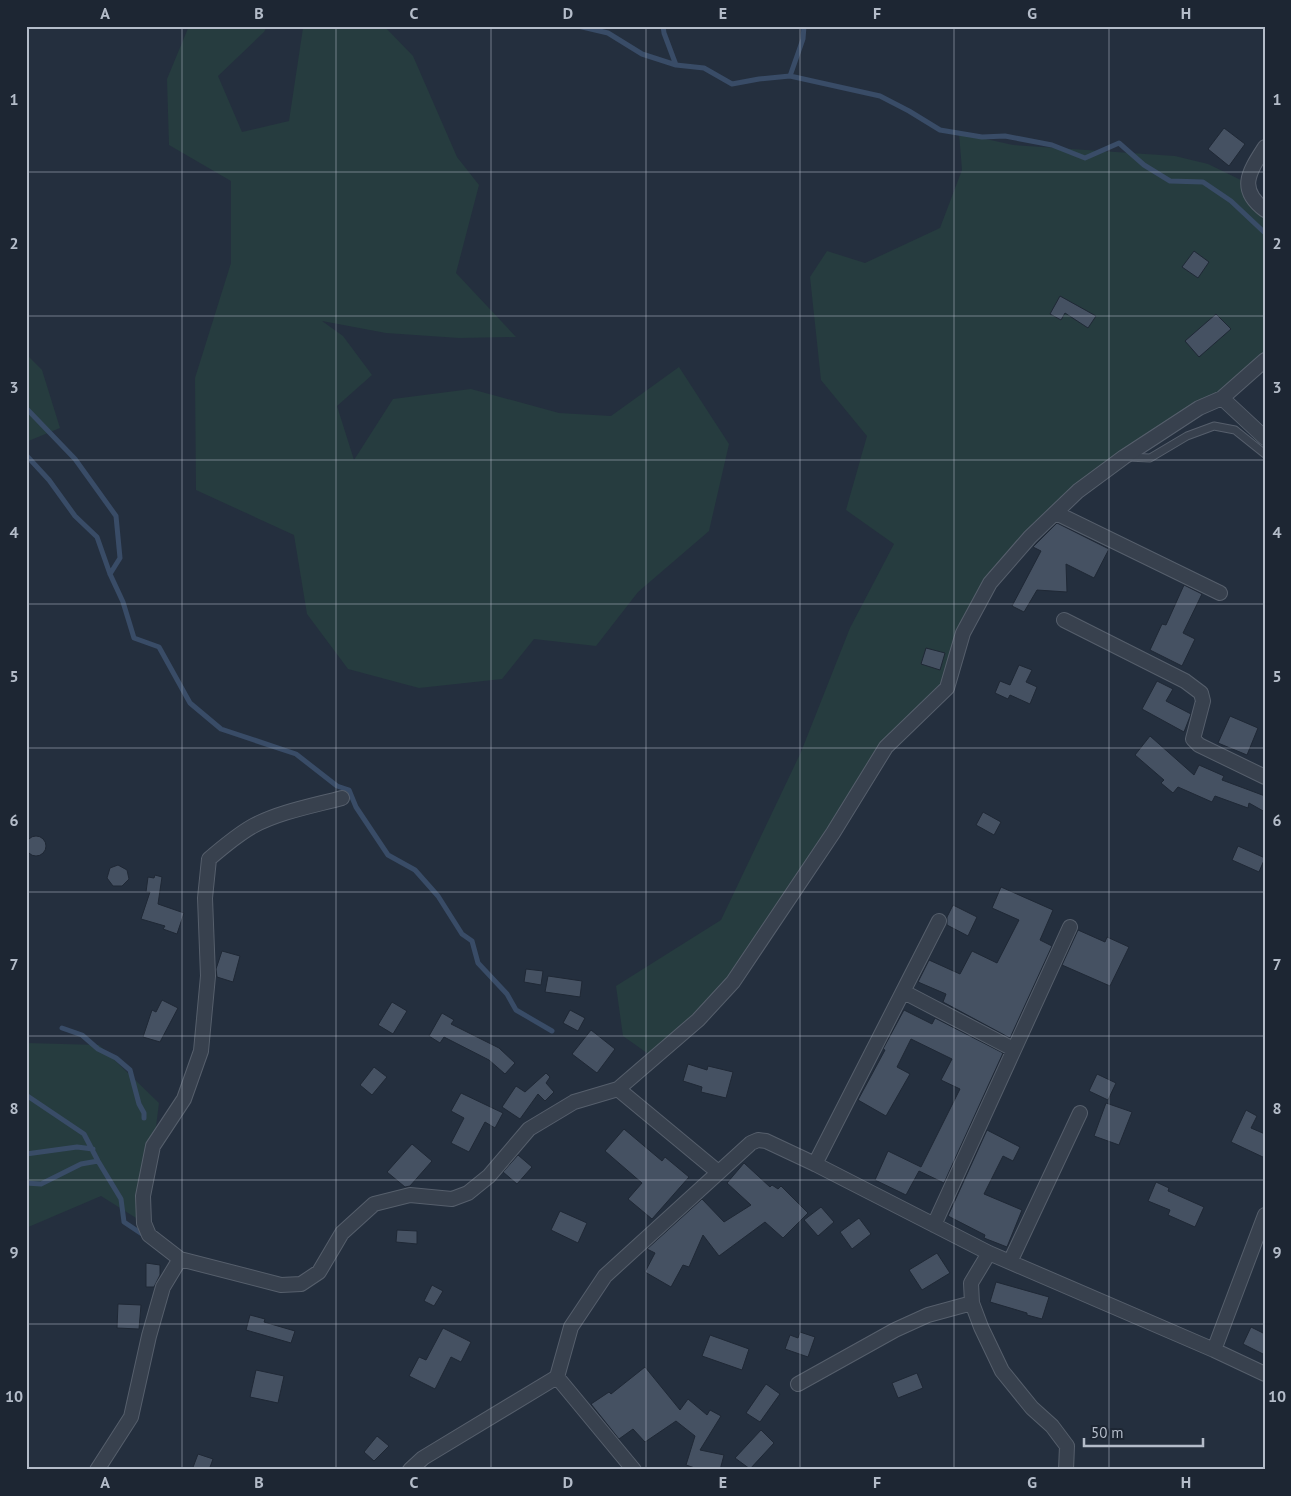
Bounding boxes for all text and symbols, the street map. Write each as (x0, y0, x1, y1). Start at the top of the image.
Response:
text: A (100, 3, 110, 23)
text: B (254, 3, 264, 23)
text: C (410, 3, 419, 23)
text: D (563, 3, 573, 23)
text: E (719, 3, 727, 23)
text: F (873, 3, 881, 23)
text: G (1027, 3, 1037, 23)
text: H (1181, 3, 1191, 23)
text: 1 (9, 89, 19, 109)
text: 1 (1272, 89, 1282, 109)
text: 2 (9, 233, 19, 253)
text: 2 (1272, 233, 1282, 253)
text: 3 (9, 377, 19, 397)
text: 3 (1272, 377, 1282, 397)
text: 4 (9, 522, 19, 542)
text: 4 (1272, 522, 1282, 542)
text: 5 (9, 666, 19, 686)
text: 5 (1272, 666, 1282, 686)
text: 6 (9, 810, 19, 830)
text: 6 (1272, 810, 1282, 830)
text: 7 (9, 954, 19, 974)
text: 7 (1272, 954, 1282, 974)
text: 8 (9, 1098, 19, 1118)
text: 8 (1272, 1098, 1282, 1118)
text: 9 (9, 1242, 19, 1262)
text: 9 (1272, 1242, 1282, 1262)
text: 10 (5, 1386, 23, 1406)
text: 10 (1268, 1386, 1286, 1406)
scale bar (1084, 1416, 1202, 1448)
text: 50 m (1091, 1423, 1124, 1442)
text: A (100, 1472, 110, 1492)
text: B (254, 1472, 264, 1492)
text: C (410, 1472, 419, 1492)
text: D (563, 1472, 573, 1492)
text: E (719, 1472, 727, 1492)
text: F (873, 1472, 881, 1492)
text: G (1027, 1472, 1037, 1492)
text: H (1181, 1472, 1191, 1492)

